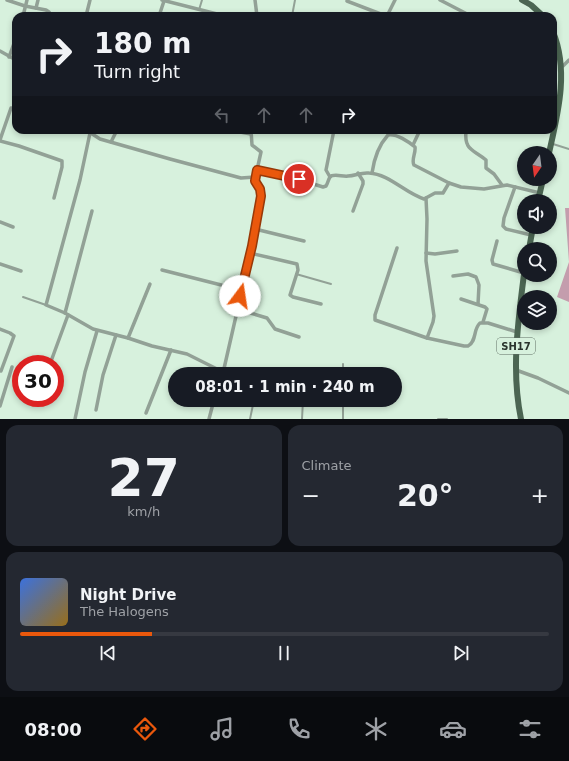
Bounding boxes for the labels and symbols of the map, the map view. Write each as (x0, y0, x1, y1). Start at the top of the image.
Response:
north arrow (517, 146, 557, 186)
pin (282, 162, 316, 196)
position arrow (219, 275, 261, 317)
road number: SH17 (497, 338, 535, 354)
speed limit sign: 30 (12, 355, 64, 407)

